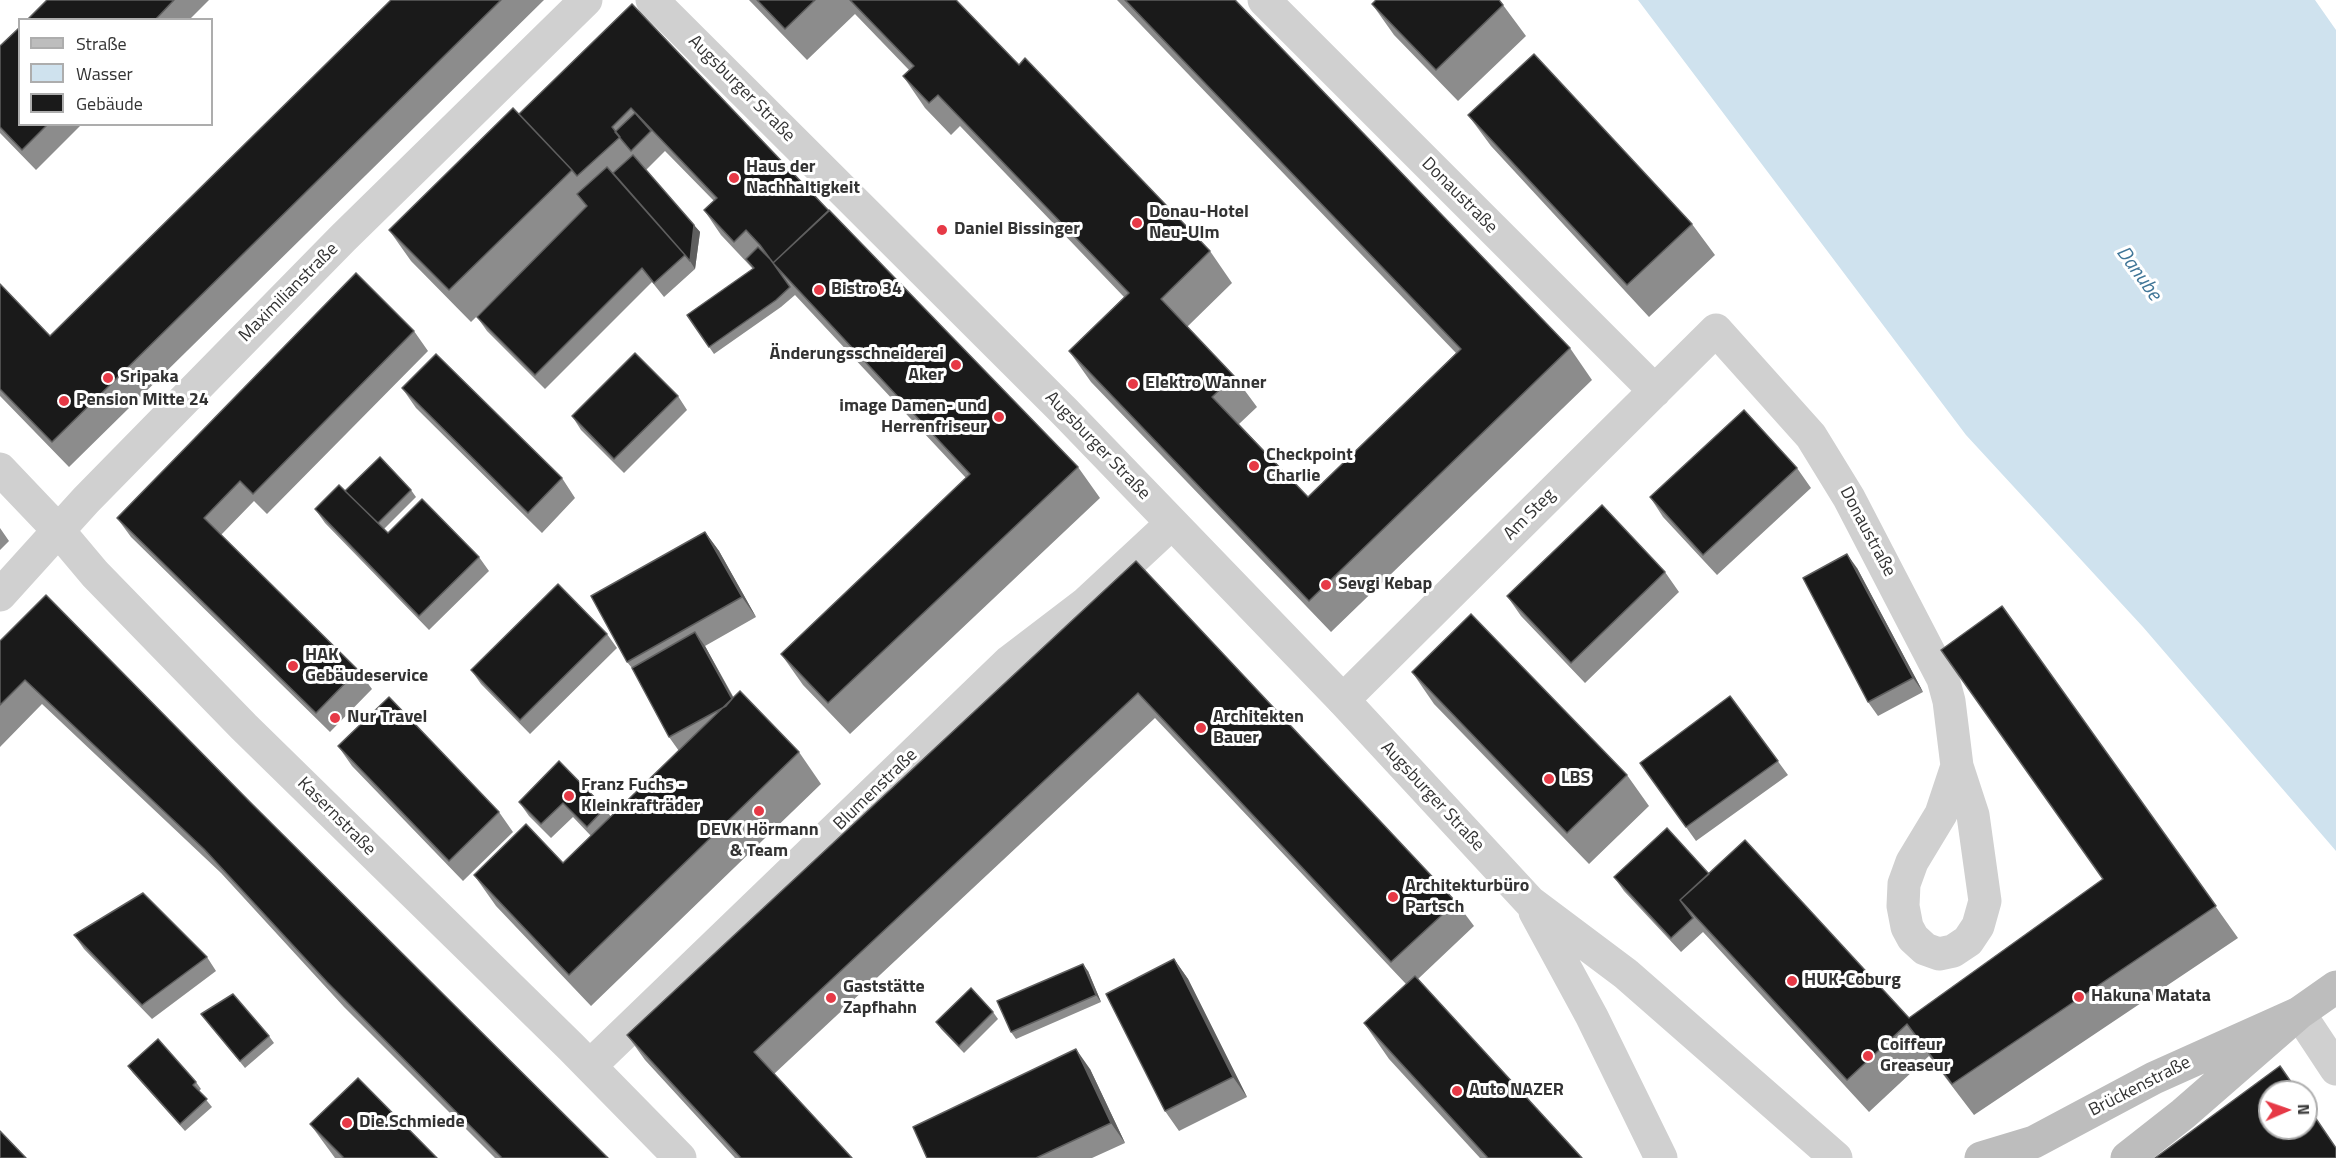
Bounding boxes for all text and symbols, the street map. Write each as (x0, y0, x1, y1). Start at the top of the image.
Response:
legend (18, 18, 213, 126)
text: Straße (76, 30, 127, 57)
street label: Augsburger Straße (683, 31, 799, 147)
text: Wasser (76, 60, 133, 87)
text: Gebäude (76, 90, 143, 117)
street label: Donaustraße (1416, 153, 1502, 239)
place label: Haus der Nachhaltigkeit (746, 157, 860, 200)
marker: Haus der Nachhaltigkeit (727, 171, 741, 185)
place label: Donau-Hotel Neu-Ulm (1149, 202, 1249, 244)
marker: Donau-Hotel Neu-Ulm (1130, 216, 1144, 230)
place label: Daniel Bissinger (954, 219, 1080, 241)
marker: Daniel Bissinger (935, 223, 949, 237)
street label: Maximilianstraße (235, 239, 343, 347)
water label: Danube (2110, 242, 2166, 306)
place label: Bistro 34 (831, 279, 902, 301)
marker: Bistro 34 (812, 283, 826, 297)
place label: Änderungsschneiderei Aker (770, 344, 944, 386)
marker: Änderungsschneiderei Aker (949, 358, 963, 372)
place label: Sripaka (120, 367, 179, 389)
marker: Sripaka (101, 371, 115, 385)
place label: Elektro Wanner (1145, 373, 1267, 395)
marker: Elektro Wanner (1126, 377, 1140, 391)
street label: Augsburger Straße (1040, 387, 1154, 505)
place label: Pension Mitte 24 (76, 390, 209, 412)
marker: Pension Mitte 24 (57, 394, 71, 408)
place label: image Damen- und Herrenfriseur (839, 396, 987, 438)
marker: image Damen- und Herrenfriseur (992, 410, 1006, 424)
place label: Checkpoint Charlie (1266, 445, 1353, 488)
marker: Checkpoint Charlie (1247, 459, 1261, 473)
street label: Donaustraße (1834, 483, 1900, 581)
street label: Am Steg (1500, 485, 1560, 545)
place label: Sevgi Kebap (1338, 574, 1432, 596)
marker: Sevgi Kebap (1319, 578, 1333, 592)
place label: HAK Gebäudeservice (305, 645, 428, 688)
marker: HAK Gebäudeservice (286, 659, 300, 673)
place label: Nur Travel (347, 707, 427, 729)
place label: Architekten Bauer (1213, 707, 1304, 750)
marker: Nur Travel (328, 711, 342, 725)
marker: Architekten Bauer (1194, 721, 1208, 735)
street label: Augsburger Straße (1376, 738, 1488, 856)
street label: Blumenstraße (830, 745, 922, 835)
place label: LBS (1561, 768, 1590, 790)
marker: LBS (1542, 772, 1556, 786)
street label: Kasernstraße (292, 773, 380, 861)
place label: Franz Fuchs - Kleinkrafträder (581, 775, 700, 818)
marker: Franz Fuchs - Kleinkrafträder (562, 789, 576, 803)
marker: DEVK Hörmann & Team (752, 804, 766, 818)
place label: DEVK Hörmann & Team (699, 820, 819, 862)
place label: Architekturbüro Partsch (1405, 876, 1529, 918)
marker: Architekturbüro Partsch (1386, 890, 1400, 904)
place label: HUK-Coburg (1804, 970, 1901, 992)
marker: HUK-Coburg (1785, 974, 1799, 988)
place label: Gaststätte Zapfhahn (843, 977, 925, 1020)
place label: Hakuna Matata (2091, 986, 2211, 1008)
marker: Hakuna Matata (2072, 990, 2086, 1004)
marker: Gaststätte Zapfhahn (824, 991, 838, 1005)
place label: Coiffeur Greaseur (1880, 1035, 1950, 1078)
marker: Coiffeur Greaseur (1861, 1049, 1875, 1063)
street label: Brückenstraße (2086, 1052, 2194, 1122)
place label: Auto NAZER (1469, 1080, 1564, 1102)
north arrow (2258, 1080, 2318, 1140)
marker: Auto NAZER (1450, 1084, 1464, 1098)
text: N (2292, 1103, 2316, 1115)
place label: Die.Schmiede (359, 1112, 465, 1134)
marker: Die.Schmiede (340, 1116, 354, 1130)

